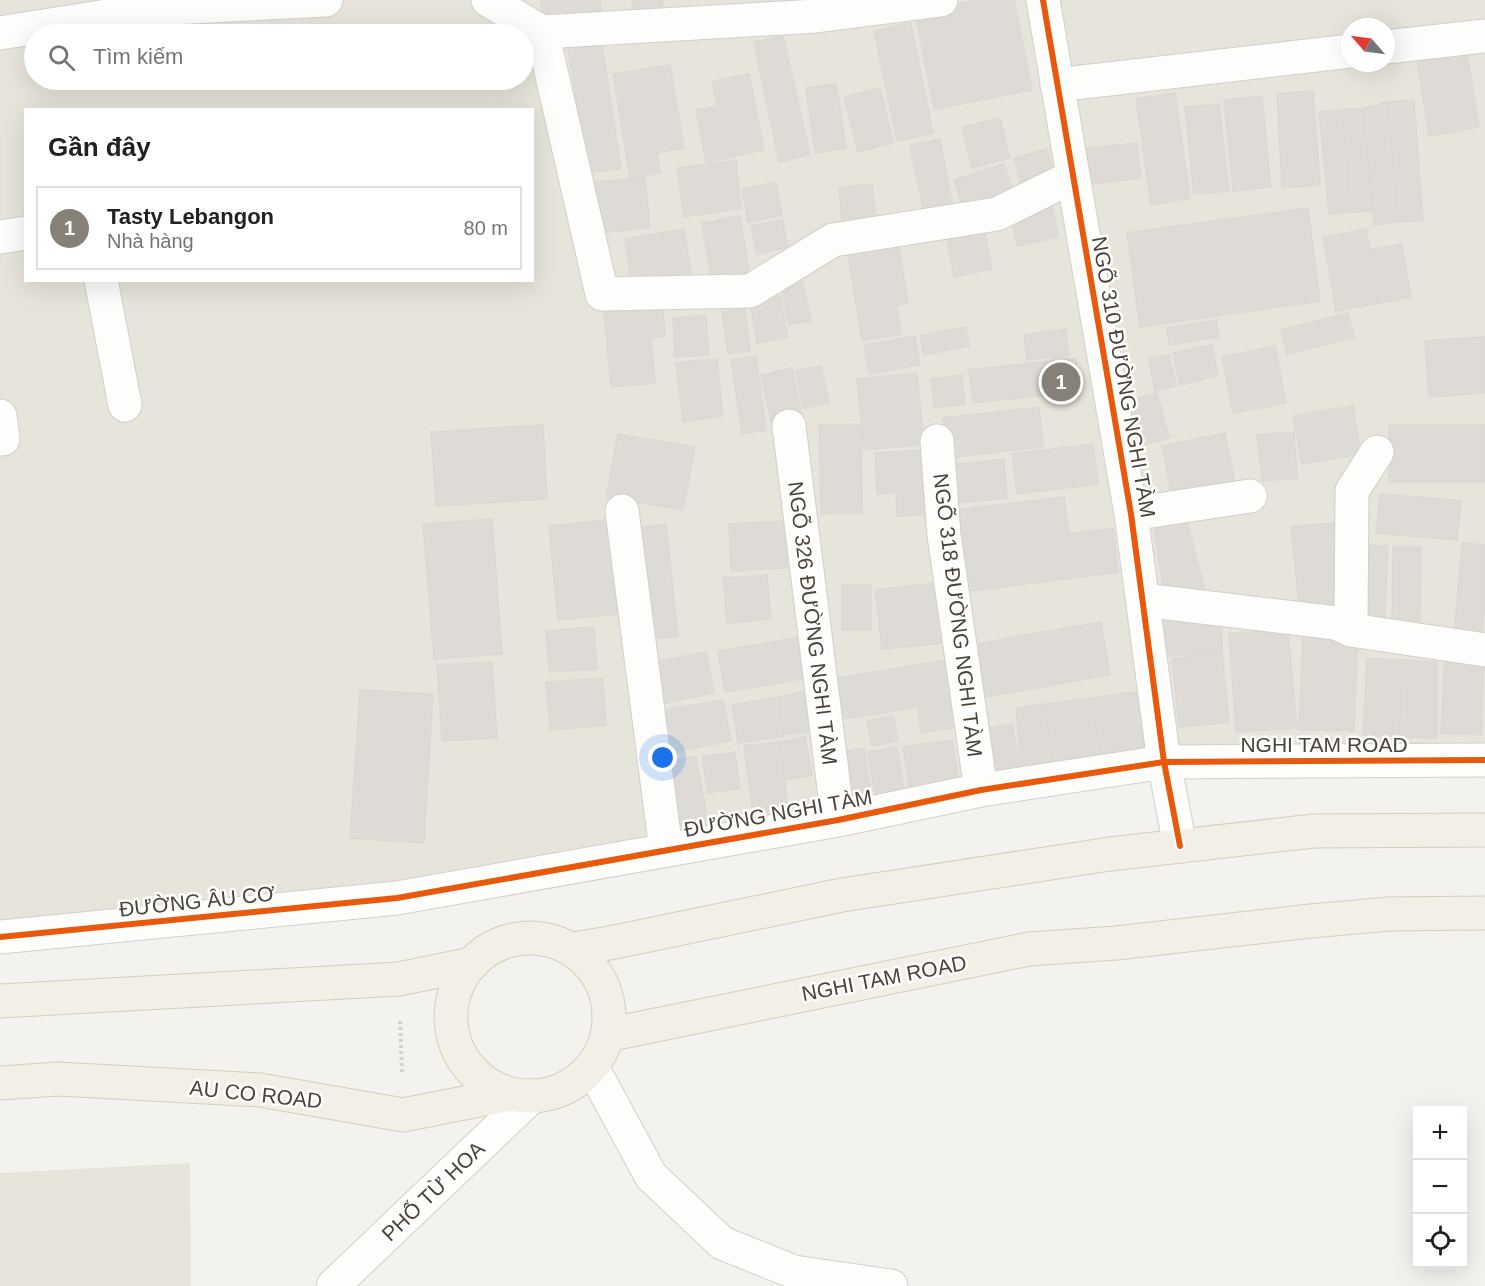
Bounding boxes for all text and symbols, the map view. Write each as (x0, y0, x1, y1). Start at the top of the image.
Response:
north arrow (1341, 18, 1395, 72)
search box (24, 24, 534, 90)
icon: search (45, 41, 78, 74)
text: Tìm kiếm (93, 44, 183, 69)
text: Gần đây (48, 132, 151, 162)
text: Tasty Lebangon (107, 204, 274, 229)
text: 1 (64, 217, 75, 239)
text: 80 m (464, 217, 508, 239)
text: Nhà hàng (107, 230, 194, 252)
street label: NGÕ 310 ĐƯỜNG NGHI TÀM (1088, 235, 1160, 519)
pin: 1 (1042, 360, 1080, 404)
street label: NGÕ 318 ĐƯỜNG NGHI TÀM (929, 472, 987, 758)
street label: NGÕ 326 ĐƯỜNG NGHI TÀM (784, 480, 842, 766)
street label: NGHI TAM ROAD (1240, 733, 1408, 756)
your location (648, 743, 677, 772)
street label: ĐƯỜNG NGHI TÀM (682, 785, 874, 841)
street label: ĐƯỜNG ÂU CƠ (118, 881, 276, 921)
street label: NGHI TAM ROAD (800, 951, 968, 1005)
street label: AU CO ROAD (189, 1076, 323, 1112)
map controls (1413, 1106, 1467, 1268)
button: + (1413, 1106, 1467, 1160)
street label: PHỐ TỪ HOA (377, 1137, 489, 1245)
button: − (1413, 1160, 1467, 1214)
button: locate (1413, 1214, 1467, 1268)

